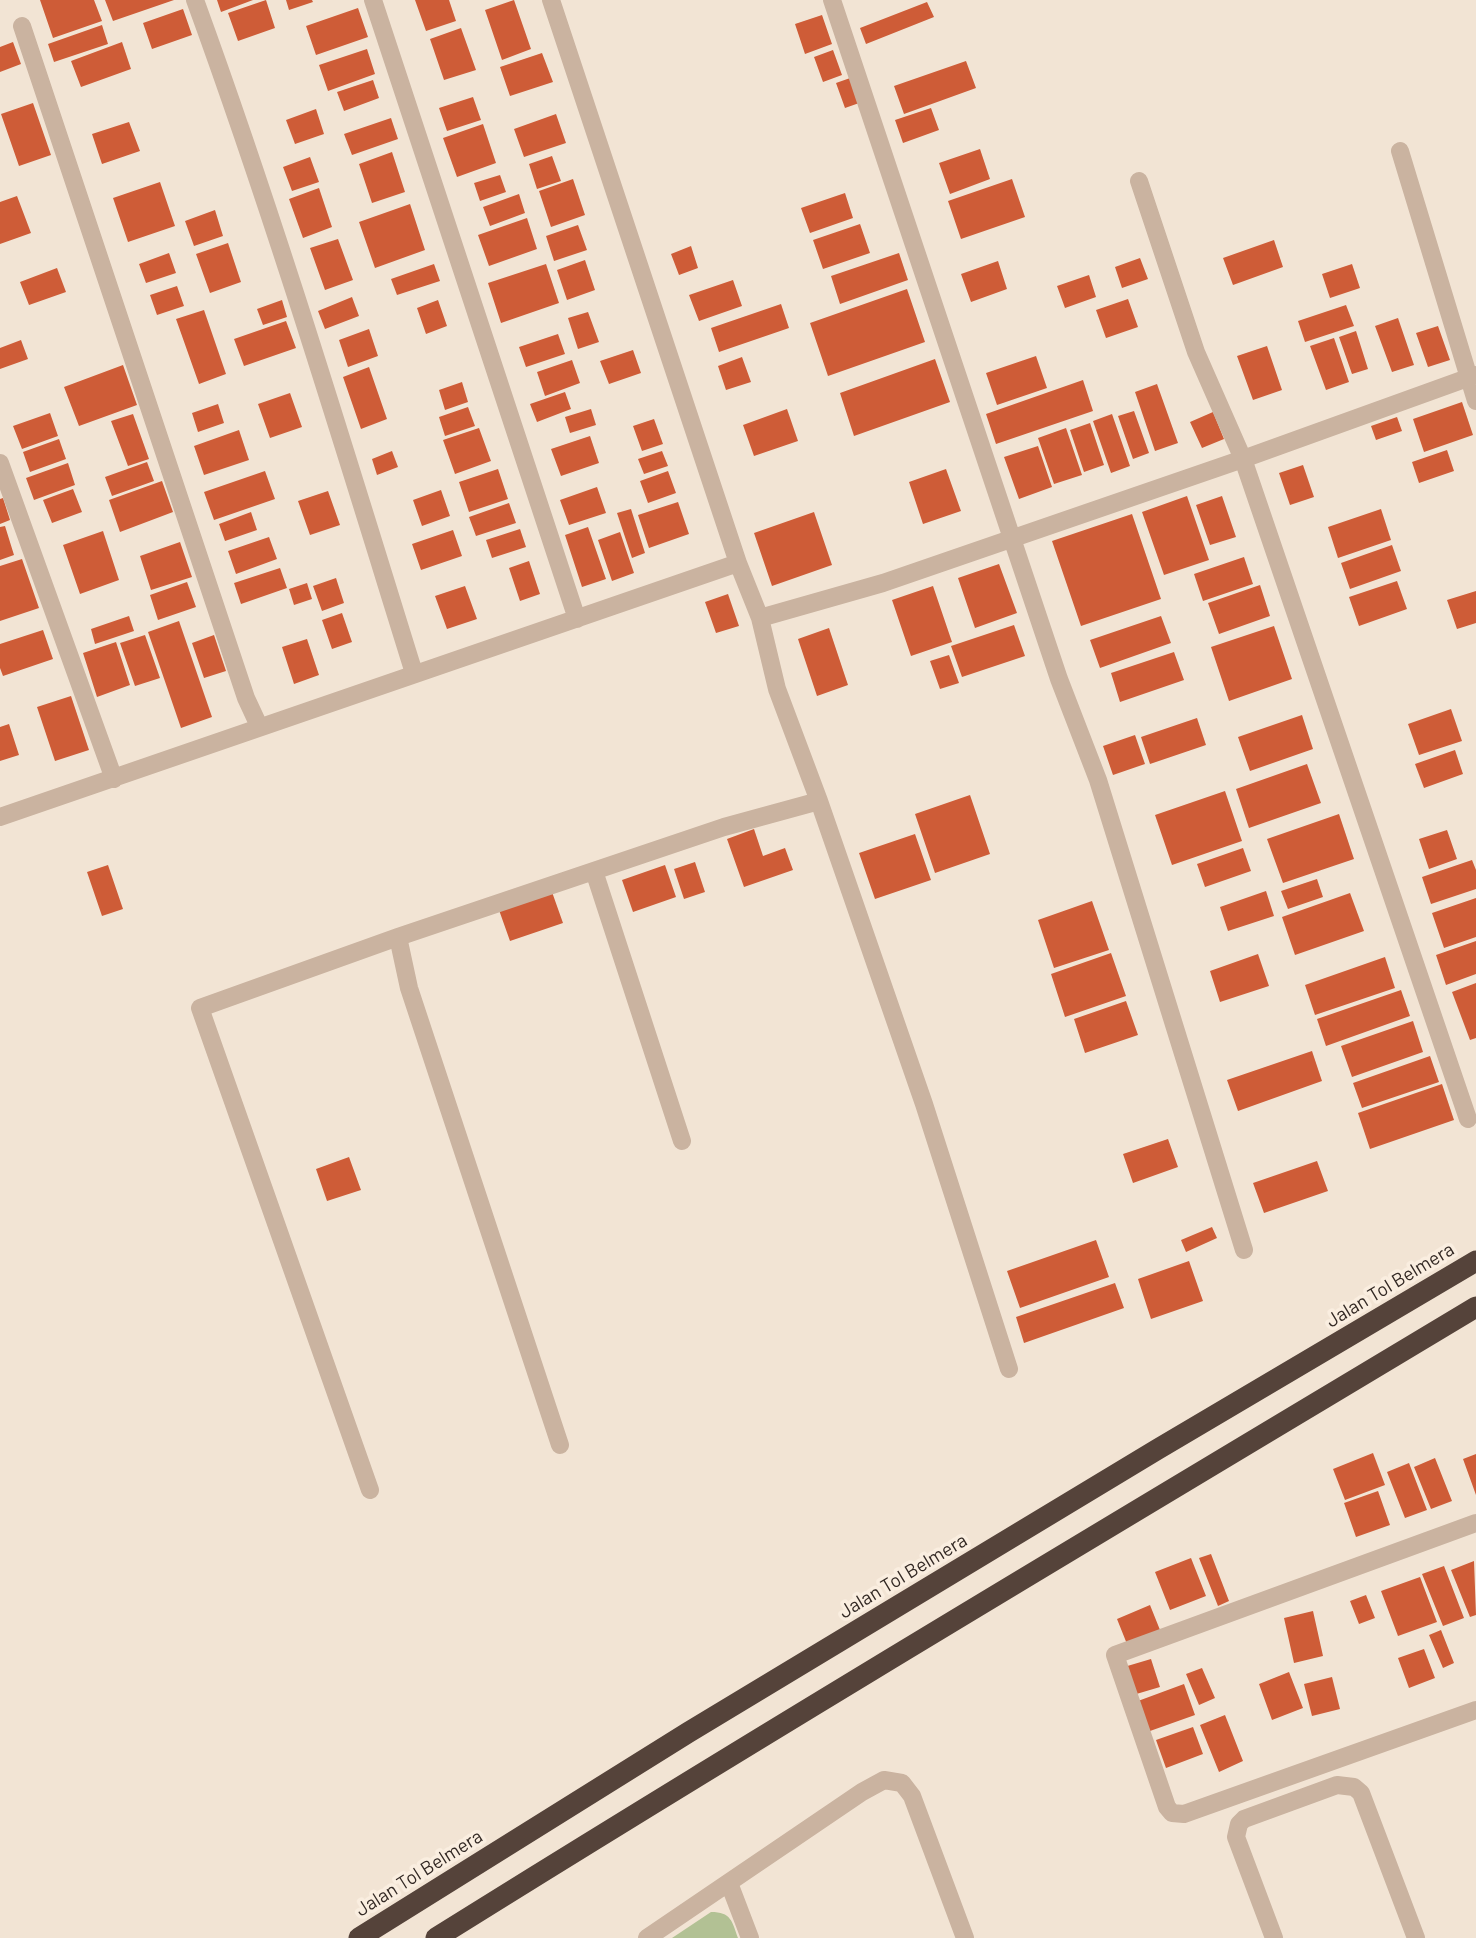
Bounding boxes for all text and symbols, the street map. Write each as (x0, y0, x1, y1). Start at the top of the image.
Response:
street label: Jalan Tol Belmera (1322, 1238, 1458, 1332)
street label: Jalan Tol Belmera (835, 1529, 971, 1623)
street label: Jalan Tol Belmera (351, 1825, 487, 1921)

